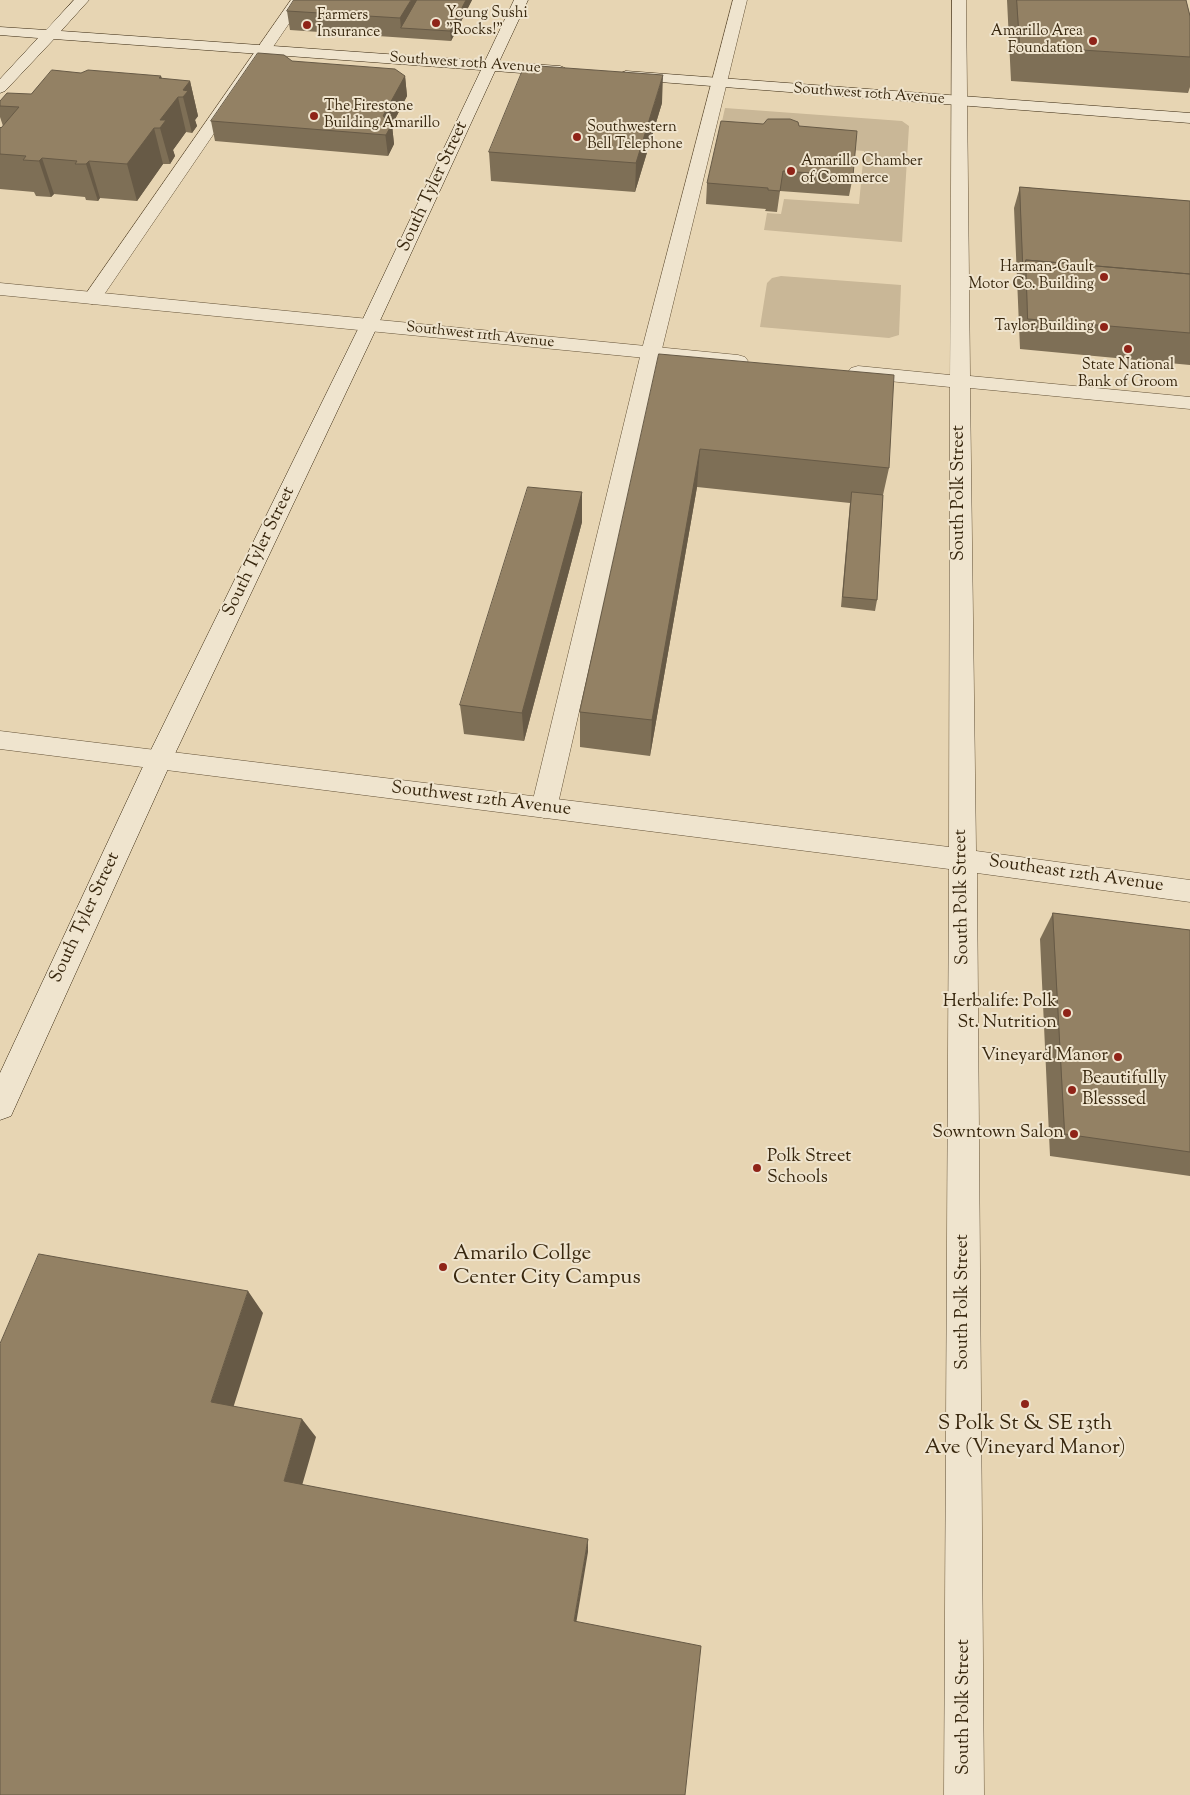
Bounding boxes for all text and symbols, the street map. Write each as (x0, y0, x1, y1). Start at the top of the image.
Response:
place label: Young Sushi "Rocks!" (446, 5, 528, 40)
place label: Farmers Insurance (317, 7, 380, 42)
marker: Young Sushi "Rocks!" (430, 17, 442, 29)
marker: Farmers Insurance (301, 19, 313, 31)
place label: Amarillo Area Foundation (991, 23, 1083, 58)
marker: Amarillo Area Foundation (1087, 35, 1099, 47)
street label: Southwest 10th Avenue (389, 50, 541, 78)
street label: Southwest 10th Avenue (793, 81, 945, 109)
place label: The Firestone Building Amarillo (324, 98, 440, 133)
marker: The Firestone Building Amarillo (308, 110, 320, 122)
street label: South Tyler Street (394, 118, 474, 256)
place label: Southwestern Bell Telephone (587, 119, 683, 154)
marker: Southwestern Bell Telephone (571, 131, 583, 143)
place label: Amarillo Chamber of Commerce (801, 153, 923, 188)
marker: Amarillo Chamber of Commerce (785, 165, 797, 177)
place label: Harman-Gault Motor Co. Building (969, 259, 1094, 294)
marker: Harman-Gault Motor Co. Building (1098, 271, 1110, 283)
place label: Taylor Building (994, 318, 1094, 336)
street label: Southwest 11th Avenue (405, 319, 555, 353)
marker: Taylor Building (1098, 321, 1110, 333)
marker: State National Bank of Groom (1122, 343, 1134, 355)
place label: State National Bank of Groom (1078, 357, 1178, 392)
street label: South Polk Street (949, 425, 971, 561)
street label: South Tyler Street (219, 484, 301, 620)
street label: Southwest 12th Avenue (390, 778, 572, 822)
street label: South Polk Street (951, 829, 975, 965)
street label: South Tyler Street (46, 849, 126, 987)
street label: Southeast 12th Avenue (987, 852, 1165, 898)
place label: Herbalife: Polk St. Nutrition (943, 992, 1057, 1034)
marker: Herbalife: Polk St. Nutrition (1061, 1007, 1073, 1019)
place label: Vineyard Manor (981, 1046, 1108, 1068)
marker: Vineyard Manor (1112, 1051, 1124, 1063)
place label: Beautifully Blesssed (1082, 1069, 1167, 1112)
marker: Beautifully Blesssed (1066, 1084, 1078, 1096)
place label: Sowntown Salon (932, 1123, 1064, 1145)
marker: Sowntown Salon (1068, 1128, 1080, 1140)
place label: Polk Street Schools (767, 1147, 851, 1190)
marker: Polk Street Schools (751, 1162, 763, 1174)
street label: South Polk Street (953, 1234, 975, 1370)
place label: Amarilo Collge Center City Campus (453, 1242, 641, 1292)
marker: Amarilo Collge Center City Campus (437, 1261, 449, 1273)
marker: S Polk St & SE 13th Ave (Vineyard Manor) (1019, 1398, 1031, 1410)
place label: S Polk St & SE 13th Ave (Vineyard Manor) (925, 1412, 1125, 1462)
street label: South Polk Street (954, 1639, 976, 1775)

